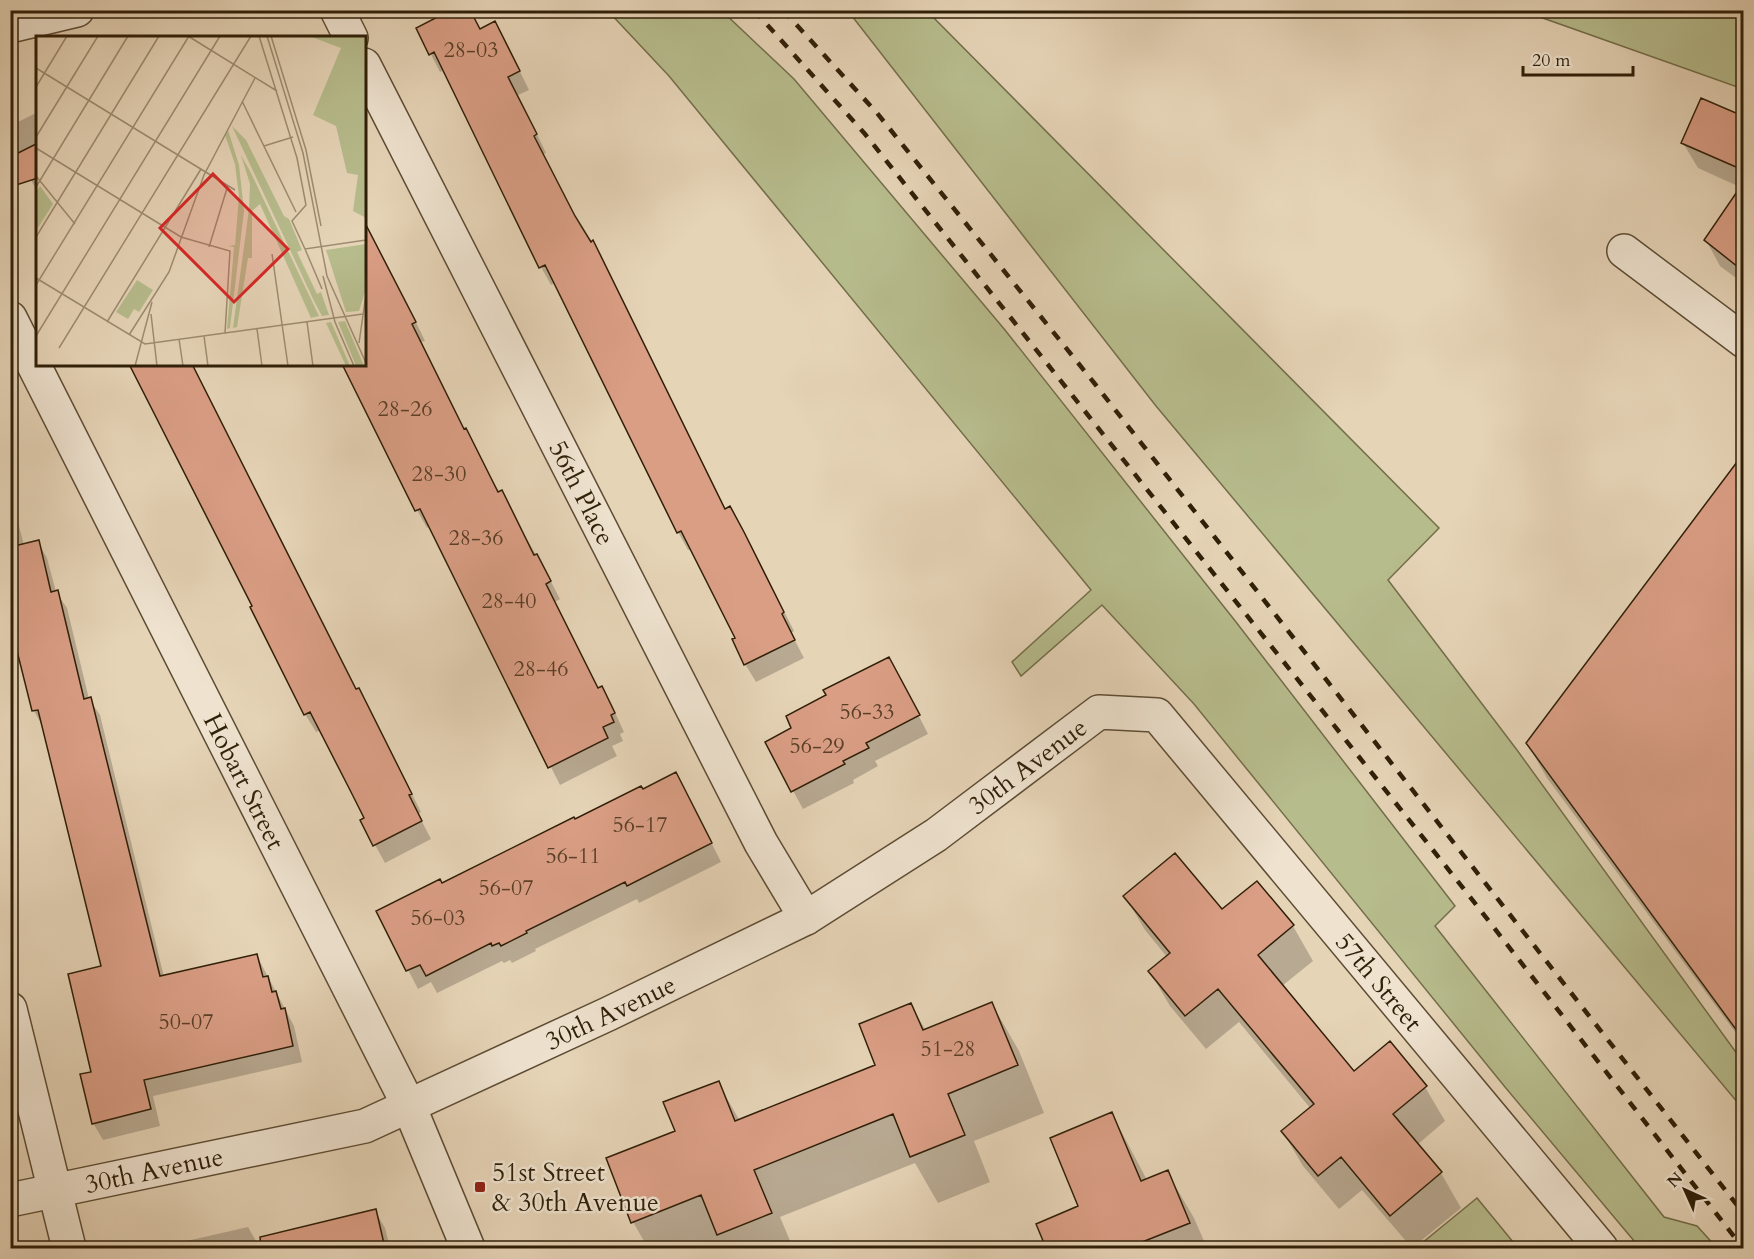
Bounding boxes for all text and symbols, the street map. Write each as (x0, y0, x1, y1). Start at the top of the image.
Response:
house number: 28-03 (444, 35, 498, 65)
inset map (36, 36, 366, 366)
scale bar (1523, 39, 1632, 77)
text: 20 m (1532, 48, 1571, 73)
house number: 28-26 (378, 394, 432, 424)
street label: 56th Place (540, 434, 623, 551)
house number: 28-30 (412, 459, 466, 489)
house number: 28-36 (449, 523, 503, 553)
house number: 28-40 (482, 586, 536, 616)
house number: 28-46 (514, 654, 568, 684)
house number: 56-33 (840, 697, 894, 727)
street label: Hobart Street (195, 707, 293, 855)
street label: 30th Avenue (961, 710, 1094, 823)
house number: 56-29 (790, 731, 844, 761)
house number: 56-17 (613, 810, 667, 840)
house number: 56-11 (546, 841, 600, 871)
house number: 56-07 (479, 873, 533, 903)
house number: 56-03 (411, 903, 465, 933)
street label: 57th Street (1327, 925, 1430, 1039)
street label: 30th Avenue (540, 967, 682, 1059)
house number: 50-07 (159, 1007, 213, 1037)
house number: 51-28 (921, 1034, 975, 1064)
street label: 30th Avenue (82, 1139, 226, 1202)
place label: 51st Street & 30th Avenue (492, 1155, 659, 1220)
north arrow (1655, 1160, 1715, 1220)
text: N (1662, 1167, 1688, 1193)
marker: 51st Street & 30th Avenue (473, 1180, 487, 1194)

